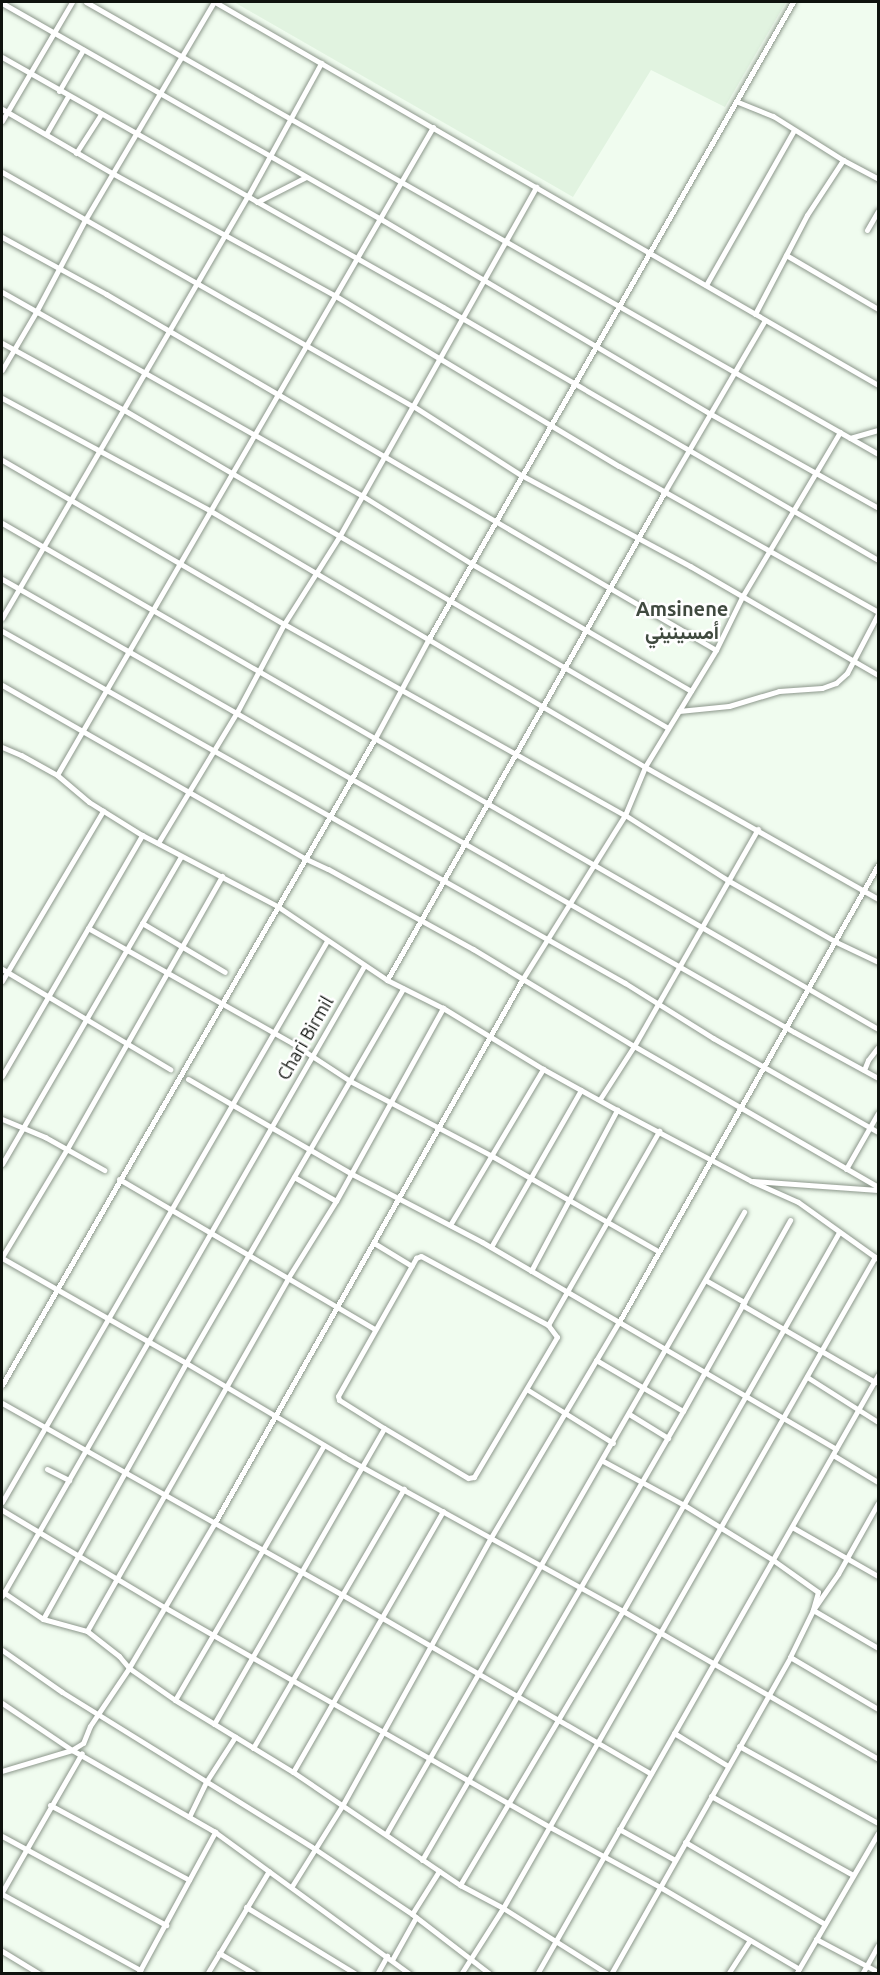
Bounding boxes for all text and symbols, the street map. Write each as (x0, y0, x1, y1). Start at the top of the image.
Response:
district label: Amsinene أمسينيني (636, 597, 728, 644)
street label: Chari Birmil (272, 992, 338, 1084)

